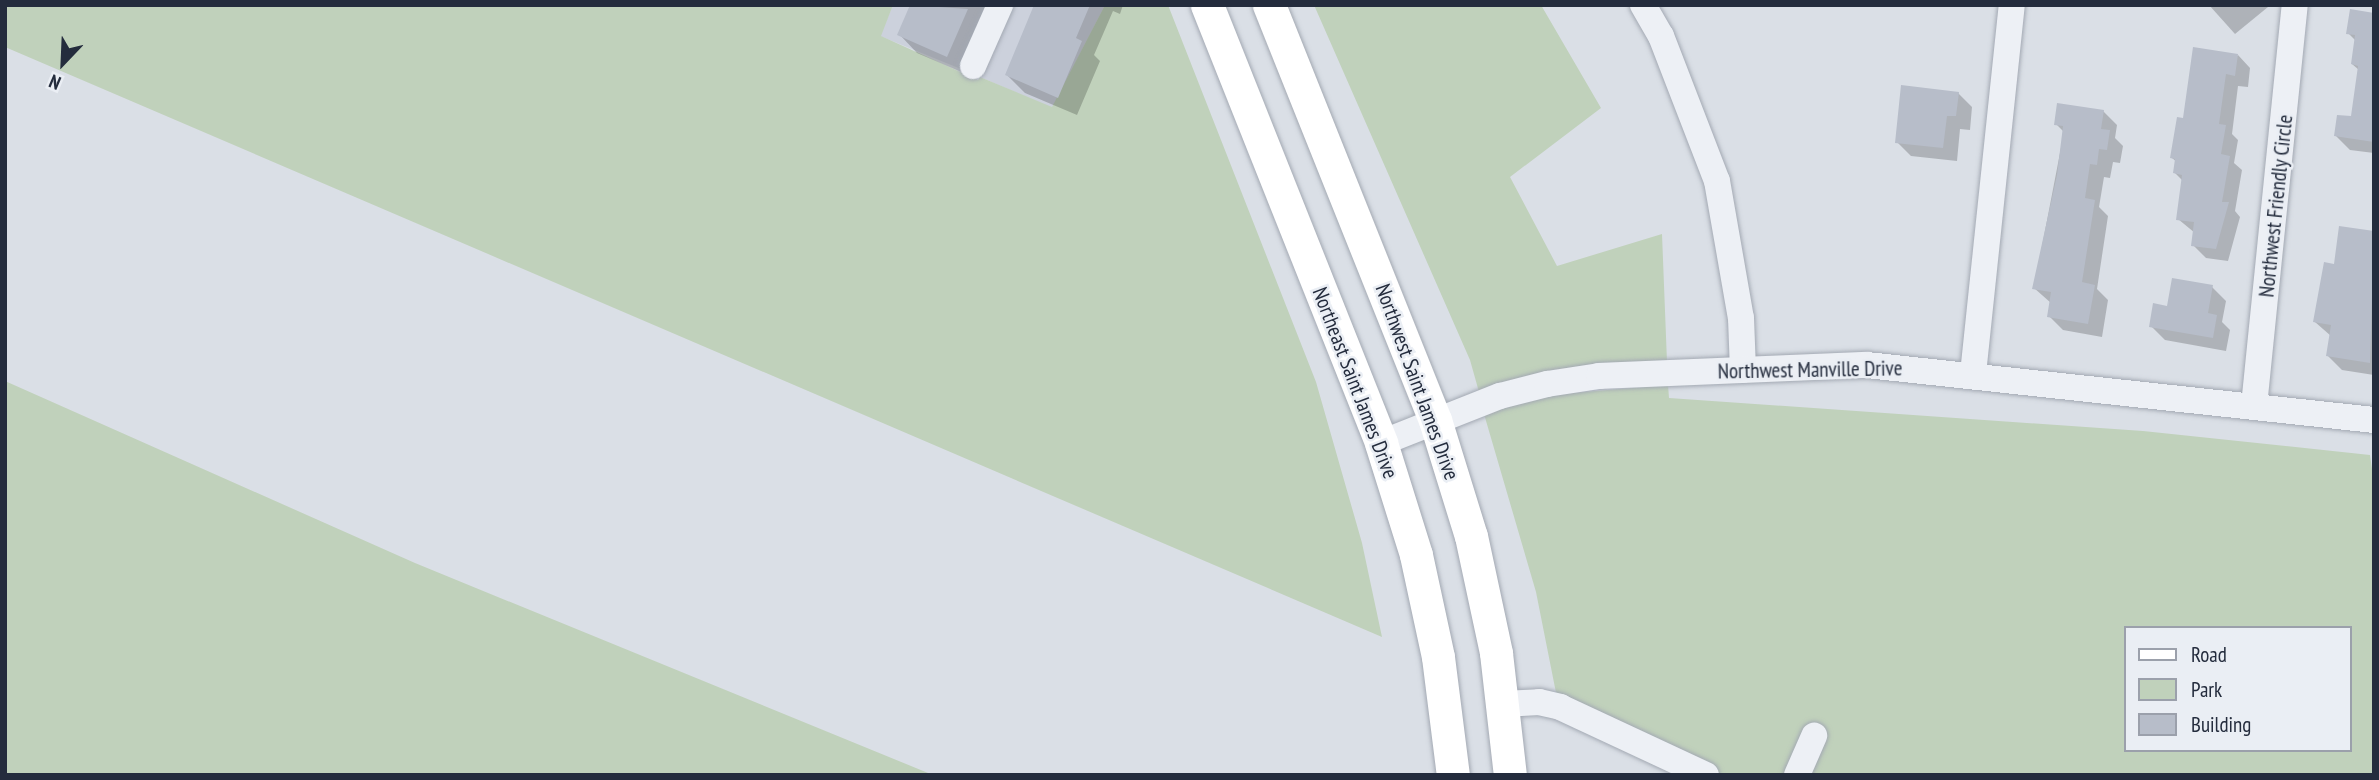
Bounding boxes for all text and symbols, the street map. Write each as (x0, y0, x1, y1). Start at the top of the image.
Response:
north arrow (28, 28, 98, 98)
text: N (45, 69, 64, 95)
street label: Northwest Friendly Circle (2254, 113, 2298, 299)
street label: Northwest Saint James Drive (1370, 281, 1464, 483)
street label: Northeast Saint James Drive (1307, 284, 1403, 482)
street label: Northwest Manville Drive (1717, 356, 1903, 384)
legend (2124, 626, 2351, 752)
text: Road (2191, 641, 2227, 668)
text: Park (2191, 676, 2222, 703)
text: Building (2191, 711, 2251, 738)

